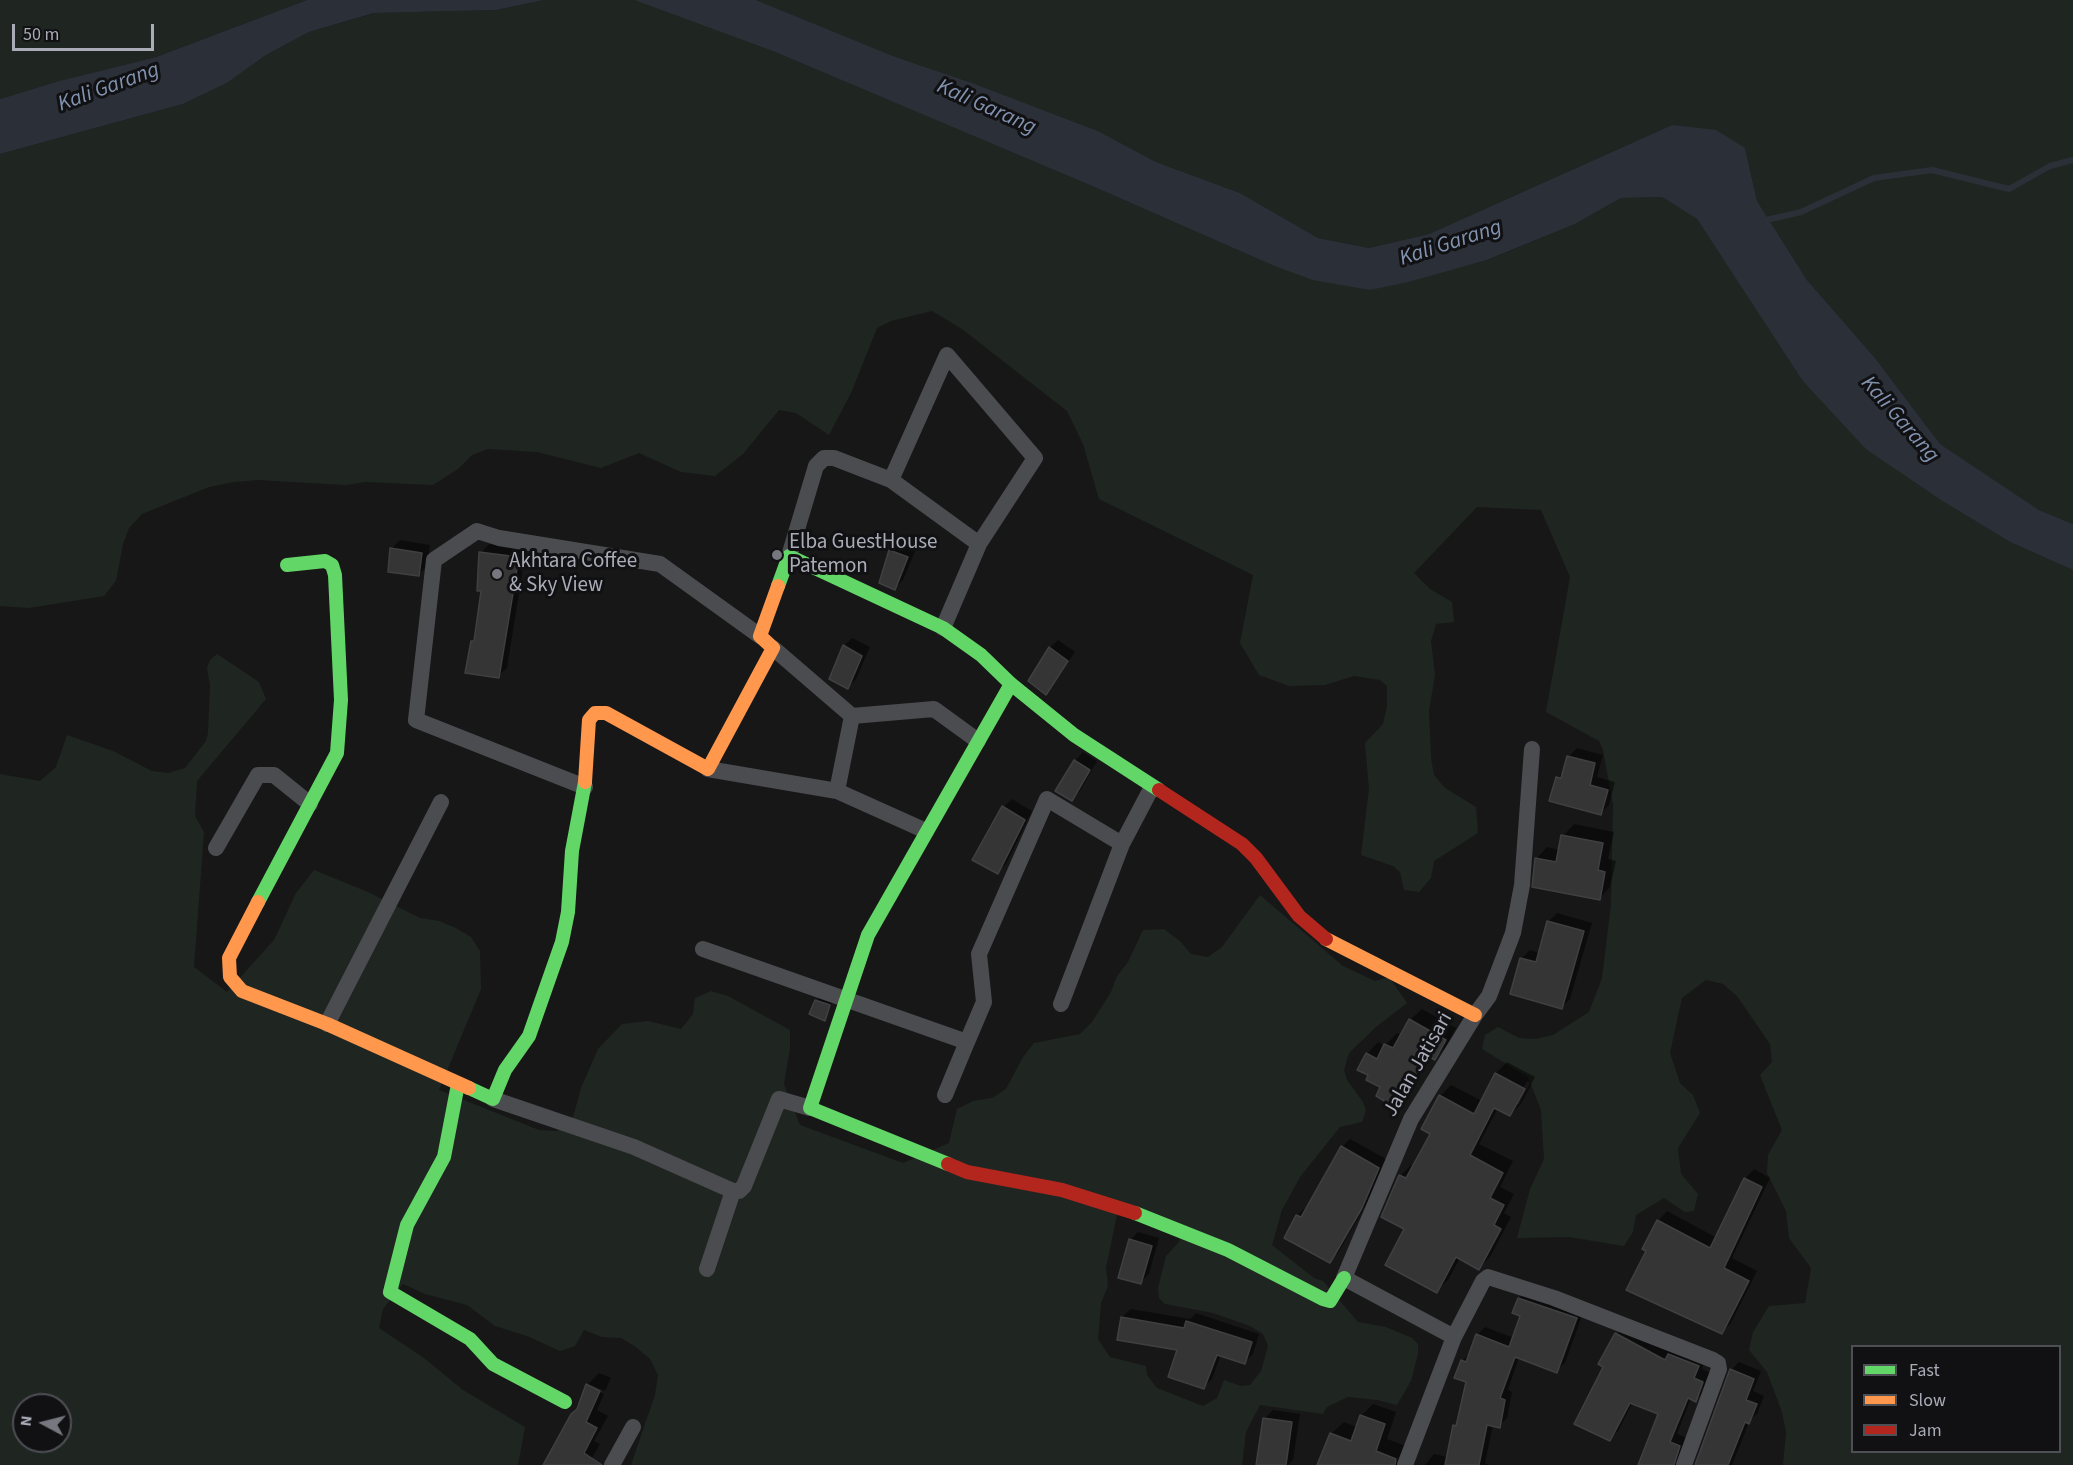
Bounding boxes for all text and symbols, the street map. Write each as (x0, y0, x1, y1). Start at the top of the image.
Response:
scale bar (15, 12, 158, 50)
text: 50 m (23, 22, 59, 47)
water label: Kali Garang (55, 57, 163, 119)
water label: Kali Garang (932, 74, 1040, 142)
water label: Kali Garang (1397, 215, 1505, 273)
water label: Kali Garang (1854, 371, 1944, 469)
place label: Elba GuestHouse Patemon (789, 530, 938, 580)
marker: Elba GuestHouse Patemon (770, 548, 784, 562)
place label: Akhtara Coffee & Sky View (509, 549, 637, 599)
marker: Akhtara Coffee & Sky View (490, 567, 504, 581)
street label: Jalan Jatisari (1379, 1008, 1459, 1122)
legend (1851, 1345, 2061, 1453)
text: Fast (1909, 1358, 1940, 1383)
text: Slow (1909, 1388, 1946, 1413)
north arrow (12, 1393, 72, 1453)
text: N (15, 1414, 38, 1428)
text: Jam (1909, 1418, 1942, 1443)

